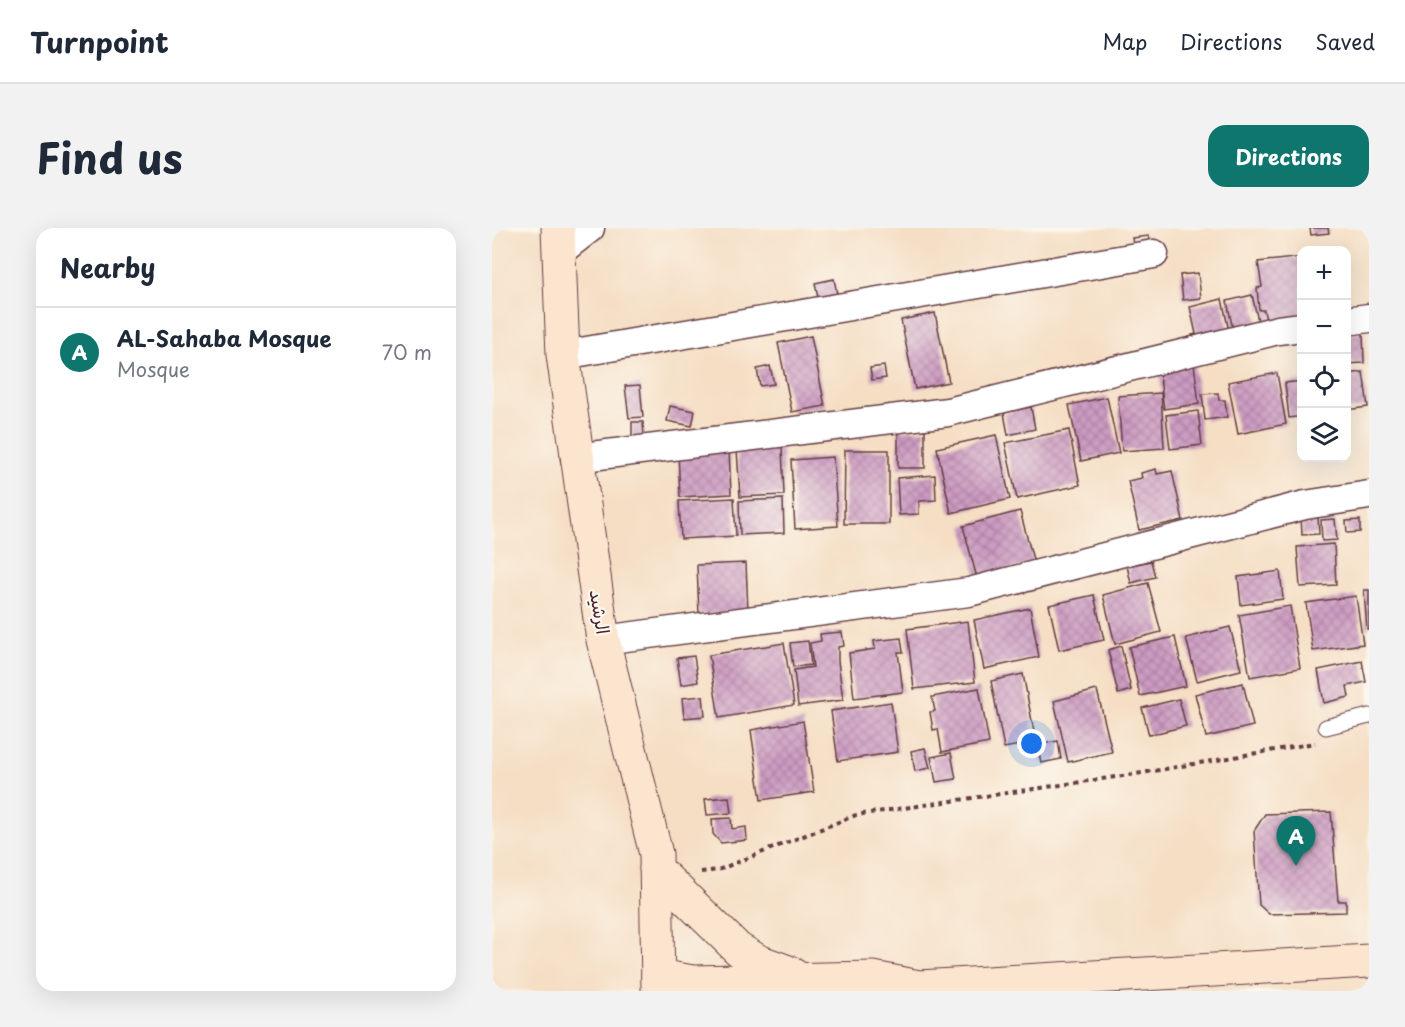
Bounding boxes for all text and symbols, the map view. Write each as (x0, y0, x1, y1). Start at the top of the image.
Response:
text: Turnpoint (30, 20, 169, 63)
text: Map (1102, 25, 1147, 57)
text: Directions (1180, 25, 1282, 57)
text: Saved (1315, 25, 1375, 57)
text: Find us (36, 125, 183, 188)
button: Directions (1208, 125, 1369, 187)
map controls (1297, 246, 1351, 462)
button: + (1297, 246, 1351, 300)
text: Nearby (60, 248, 155, 287)
button: − (1297, 300, 1351, 354)
text: AL-Sahaba Mosque (117, 321, 331, 354)
text: A (72, 337, 87, 367)
text: 70 m (382, 337, 432, 367)
text: Mosque (117, 354, 190, 384)
button: locate (1297, 354, 1351, 408)
button: layers (1297, 408, 1351, 462)
street label: الرشيد (584, 587, 617, 636)
your location (1017, 729, 1046, 758)
pin: A (1276, 816, 1316, 866)

